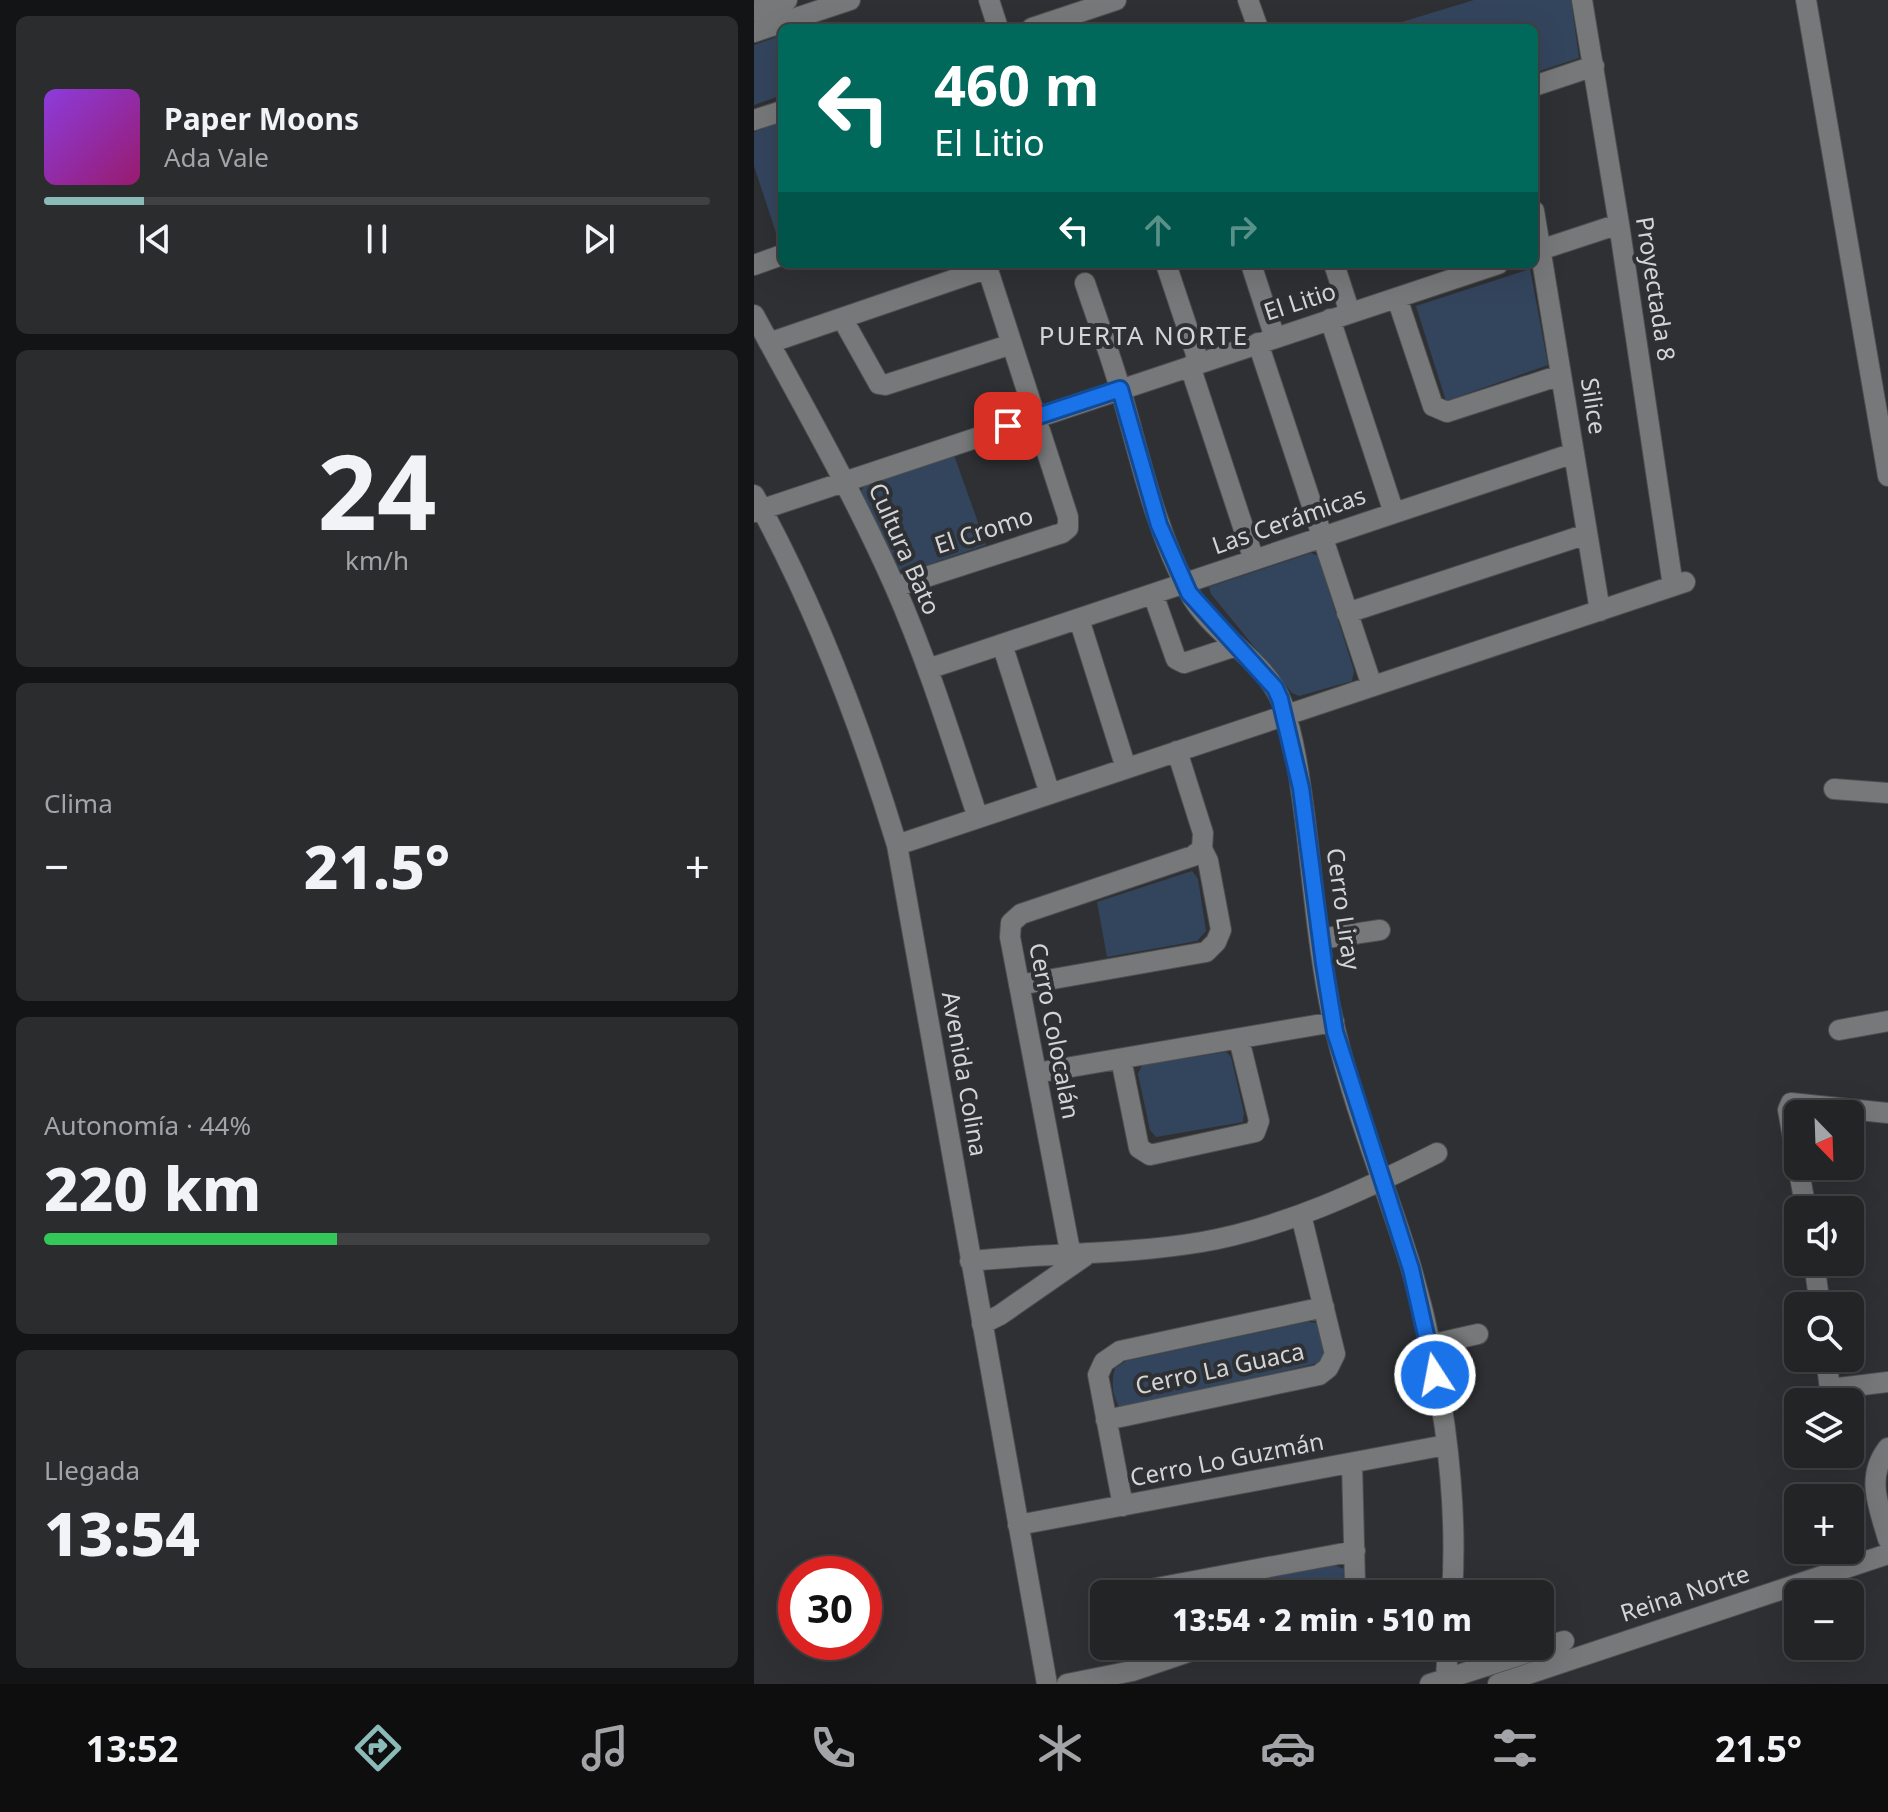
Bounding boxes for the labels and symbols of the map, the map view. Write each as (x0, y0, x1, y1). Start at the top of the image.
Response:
street label: Proyectada 8 (1629, 214, 1684, 363)
street label: El Litio (1259, 273, 1340, 328)
district label: PUERTA NORTE (1039, 317, 1249, 353)
street label: Silice (1574, 375, 1615, 436)
pin (974, 392, 1042, 460)
street label: Cultura Bato (862, 477, 949, 620)
street label: Las Cerámicas (1207, 478, 1370, 561)
street label: El Cromo (930, 498, 1037, 561)
street label: Cerro Liray (1320, 846, 1369, 973)
street label: Cerro Colocalán (1022, 940, 1089, 1122)
street label: Avenida Colina (935, 989, 996, 1159)
north arrow (1784, 1100, 1864, 1180)
position arrow (1393, 1333, 1477, 1417)
street label: Cerro La Guaca (1132, 1334, 1307, 1402)
street label: Cerro Lo Guzmán (1127, 1424, 1326, 1493)
speed limit sign: 30 (778, 1556, 882, 1660)
street label: Reina Norte (1616, 1556, 1753, 1629)

